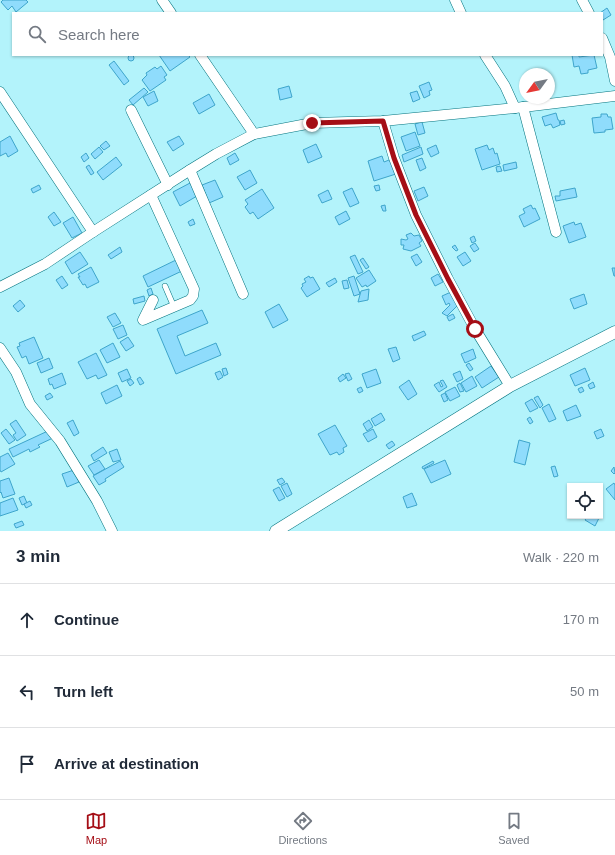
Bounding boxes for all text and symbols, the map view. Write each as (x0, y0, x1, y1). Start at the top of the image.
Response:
search box (12, 12, 603, 56)
icon: search (26, 23, 48, 45)
text: Search here (58, 26, 140, 43)
north arrow (519, 68, 555, 104)
route end (303, 114, 321, 132)
route start (466, 320, 484, 338)
map controls (567, 483, 603, 519)
button: locate (567, 483, 603, 519)
text: 3 min (16, 547, 60, 566)
text: Walk · 220 m (523, 550, 599, 565)
icon: ahead (16, 609, 38, 631)
text: Continue (54, 611, 119, 628)
text: 170 m (563, 612, 599, 627)
icon: left (16, 681, 38, 703)
text: Turn left (54, 683, 113, 700)
text: 50 m (570, 684, 599, 699)
icon: arrive (16, 753, 38, 775)
text: Arrive at destination (54, 755, 199, 772)
tab: Map (85, 810, 107, 846)
tab: Directions (278, 810, 327, 846)
tab: Saved (498, 810, 529, 846)

